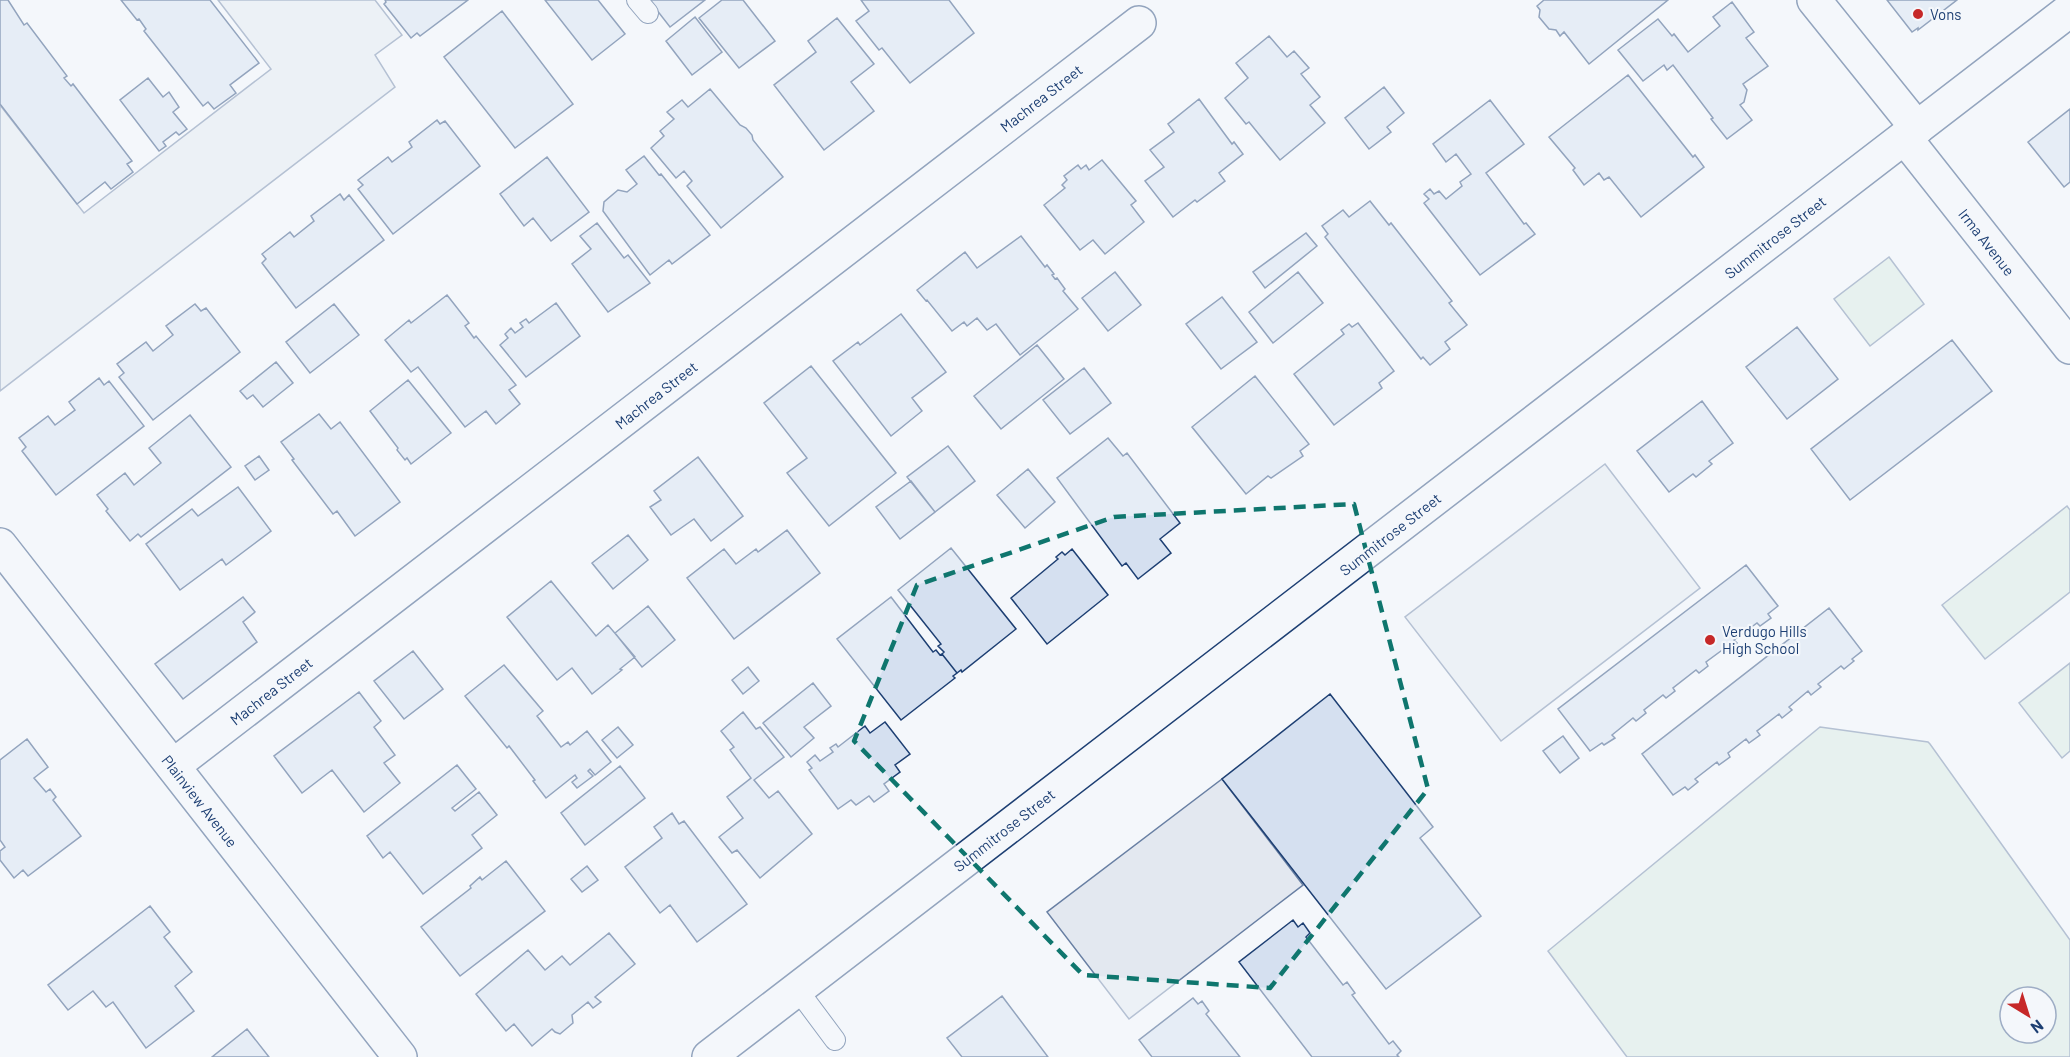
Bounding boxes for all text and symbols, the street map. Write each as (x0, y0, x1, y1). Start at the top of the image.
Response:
place label: Vons (1930, 5, 1962, 23)
marker: Vons (1911, 7, 1925, 21)
street label: Machrea Street (996, 60, 1086, 136)
street label: Summitrose Street (1721, 192, 1829, 282)
street label: Irma Avenue (1955, 205, 2019, 279)
street label: Machrea Street (611, 357, 701, 433)
street label: Summitrose Street (1336, 489, 1444, 579)
place label: Verdugo Hills High School (1722, 622, 1807, 657)
marker: Verdugo Hills High School (1703, 633, 1717, 647)
street label: Machrea Street (226, 653, 316, 729)
street label: Plainview Avenue (158, 751, 242, 851)
street label: Summitrose Street (950, 785, 1058, 875)
north arrow (1998, 985, 2058, 1045)
text: N (2028, 1016, 2048, 1038)

